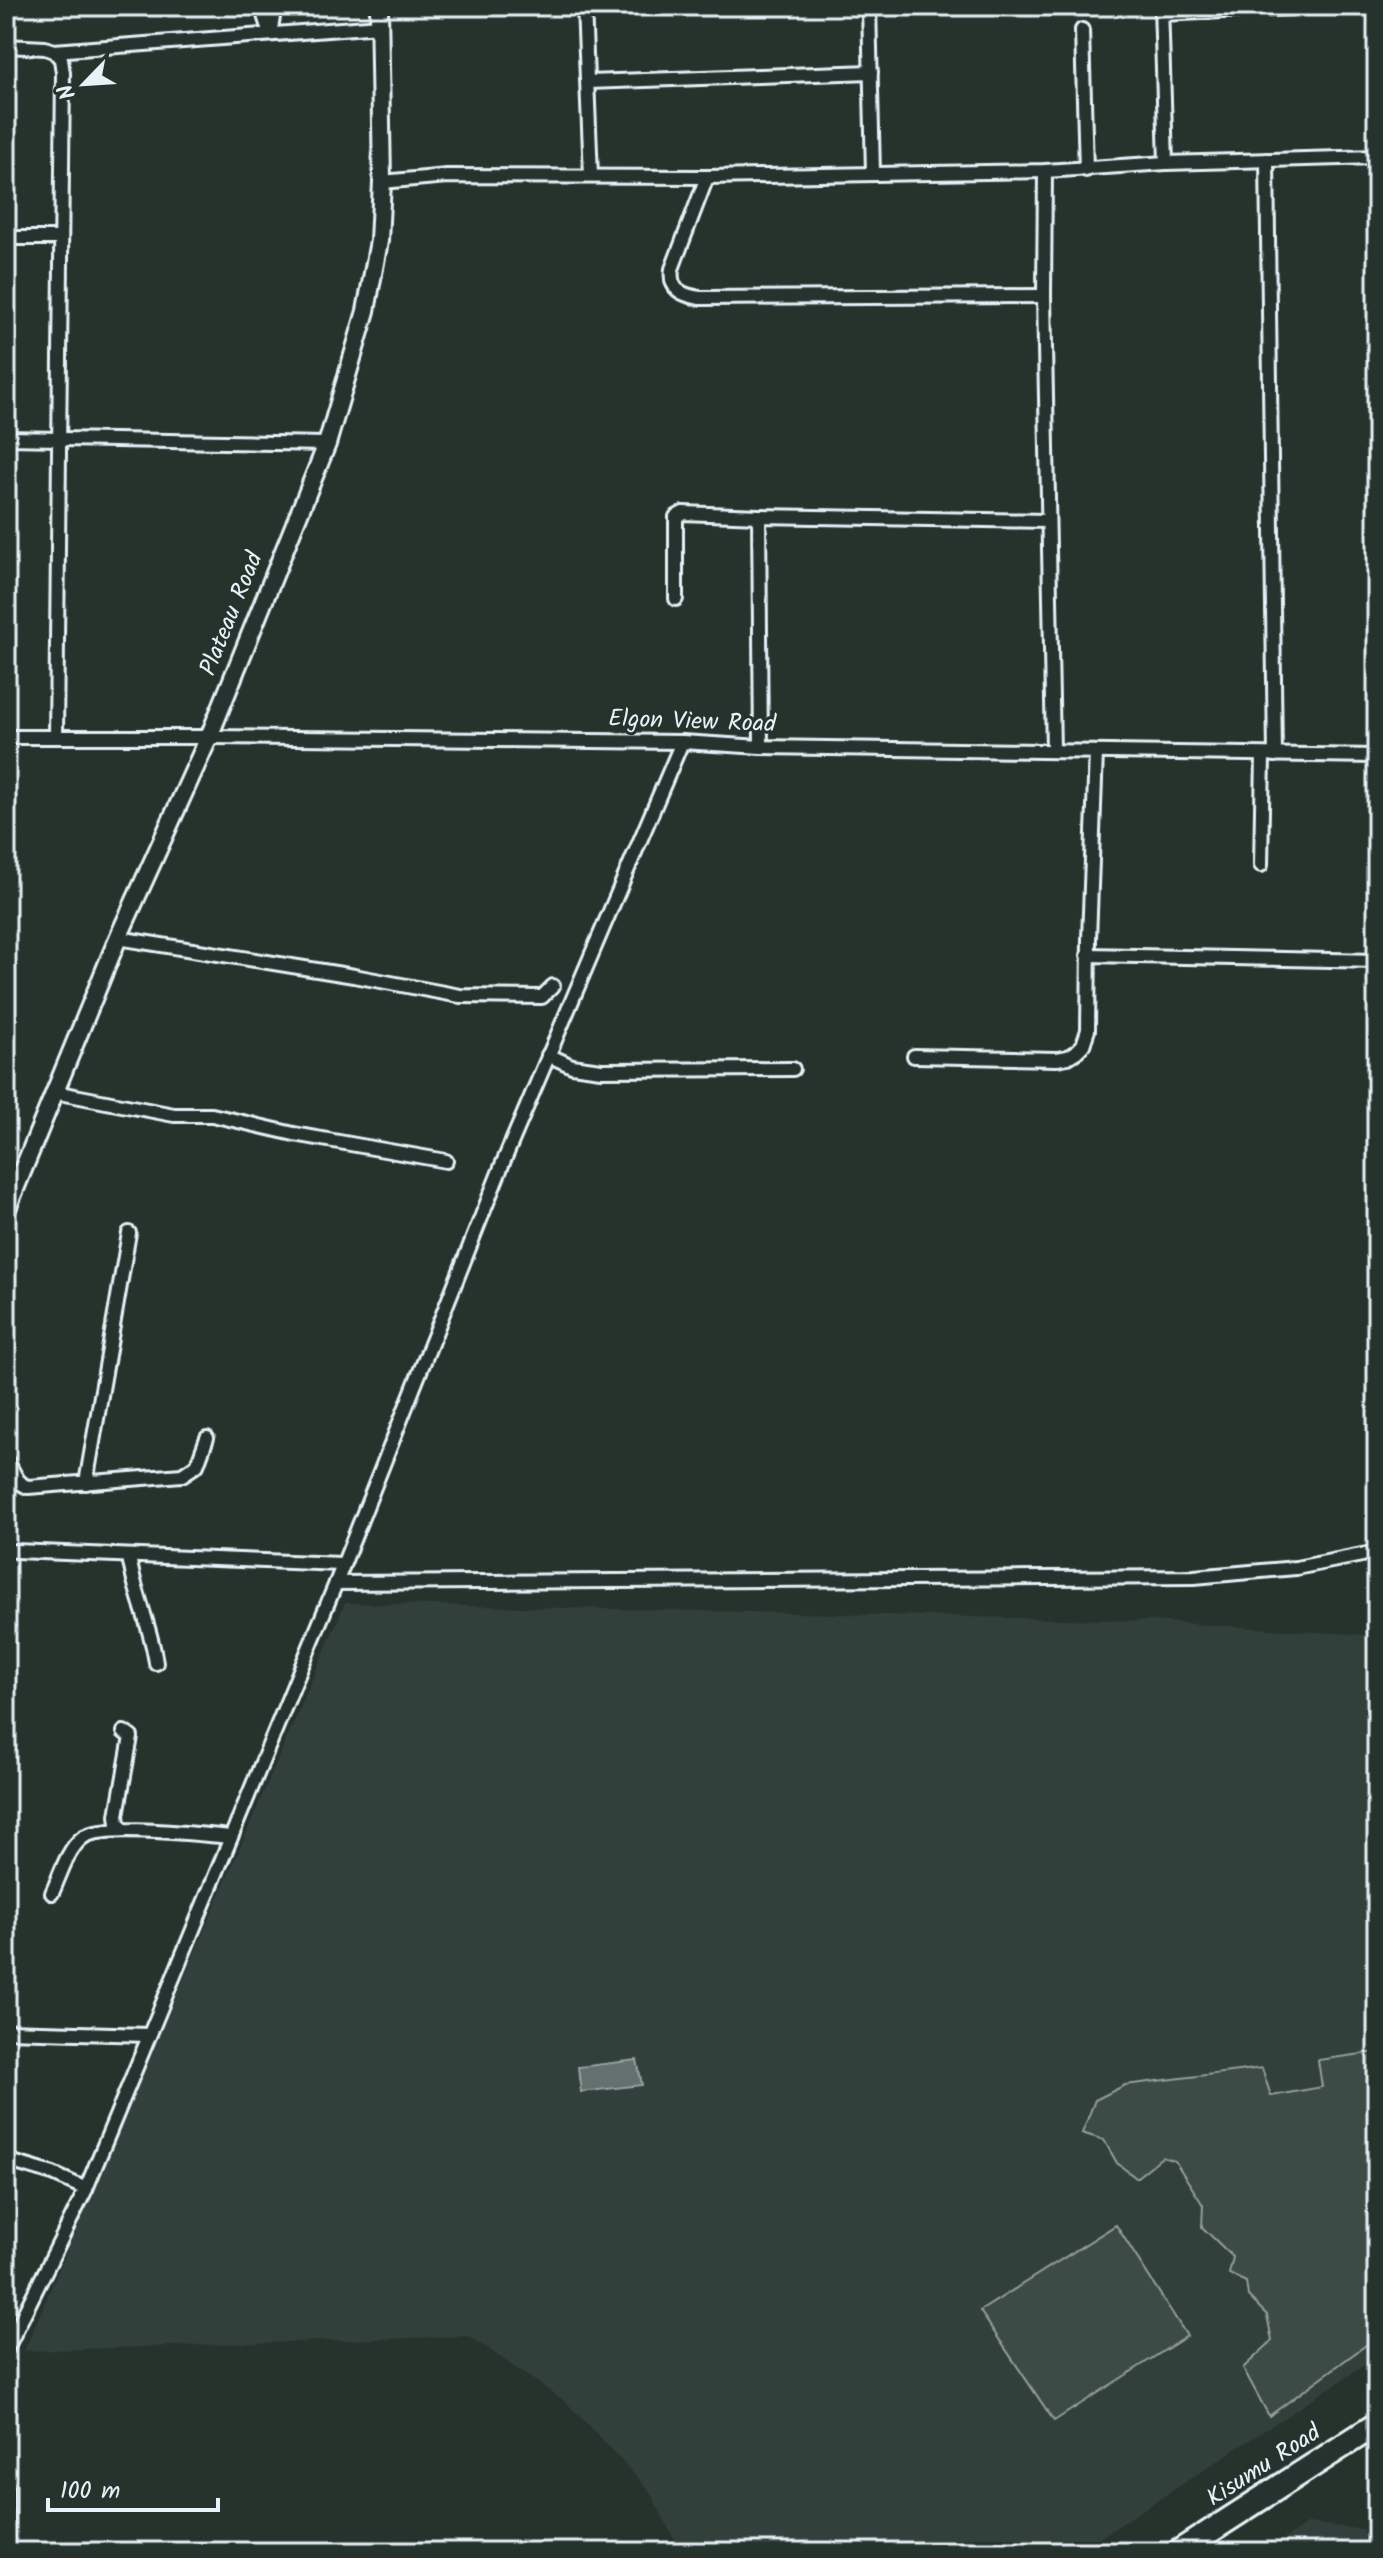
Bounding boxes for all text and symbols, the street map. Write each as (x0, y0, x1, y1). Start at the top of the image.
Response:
north arrow (44, 44, 124, 124)
text: N (49, 78, 87, 105)
street label: Plateau Road (189, 545, 275, 682)
street label: Elgon View Road (607, 700, 778, 744)
street label: Kisumu Road (1199, 2414, 1330, 2518)
scale bar (48, 2462, 218, 2512)
text: 100 m (60, 2472, 120, 2511)

